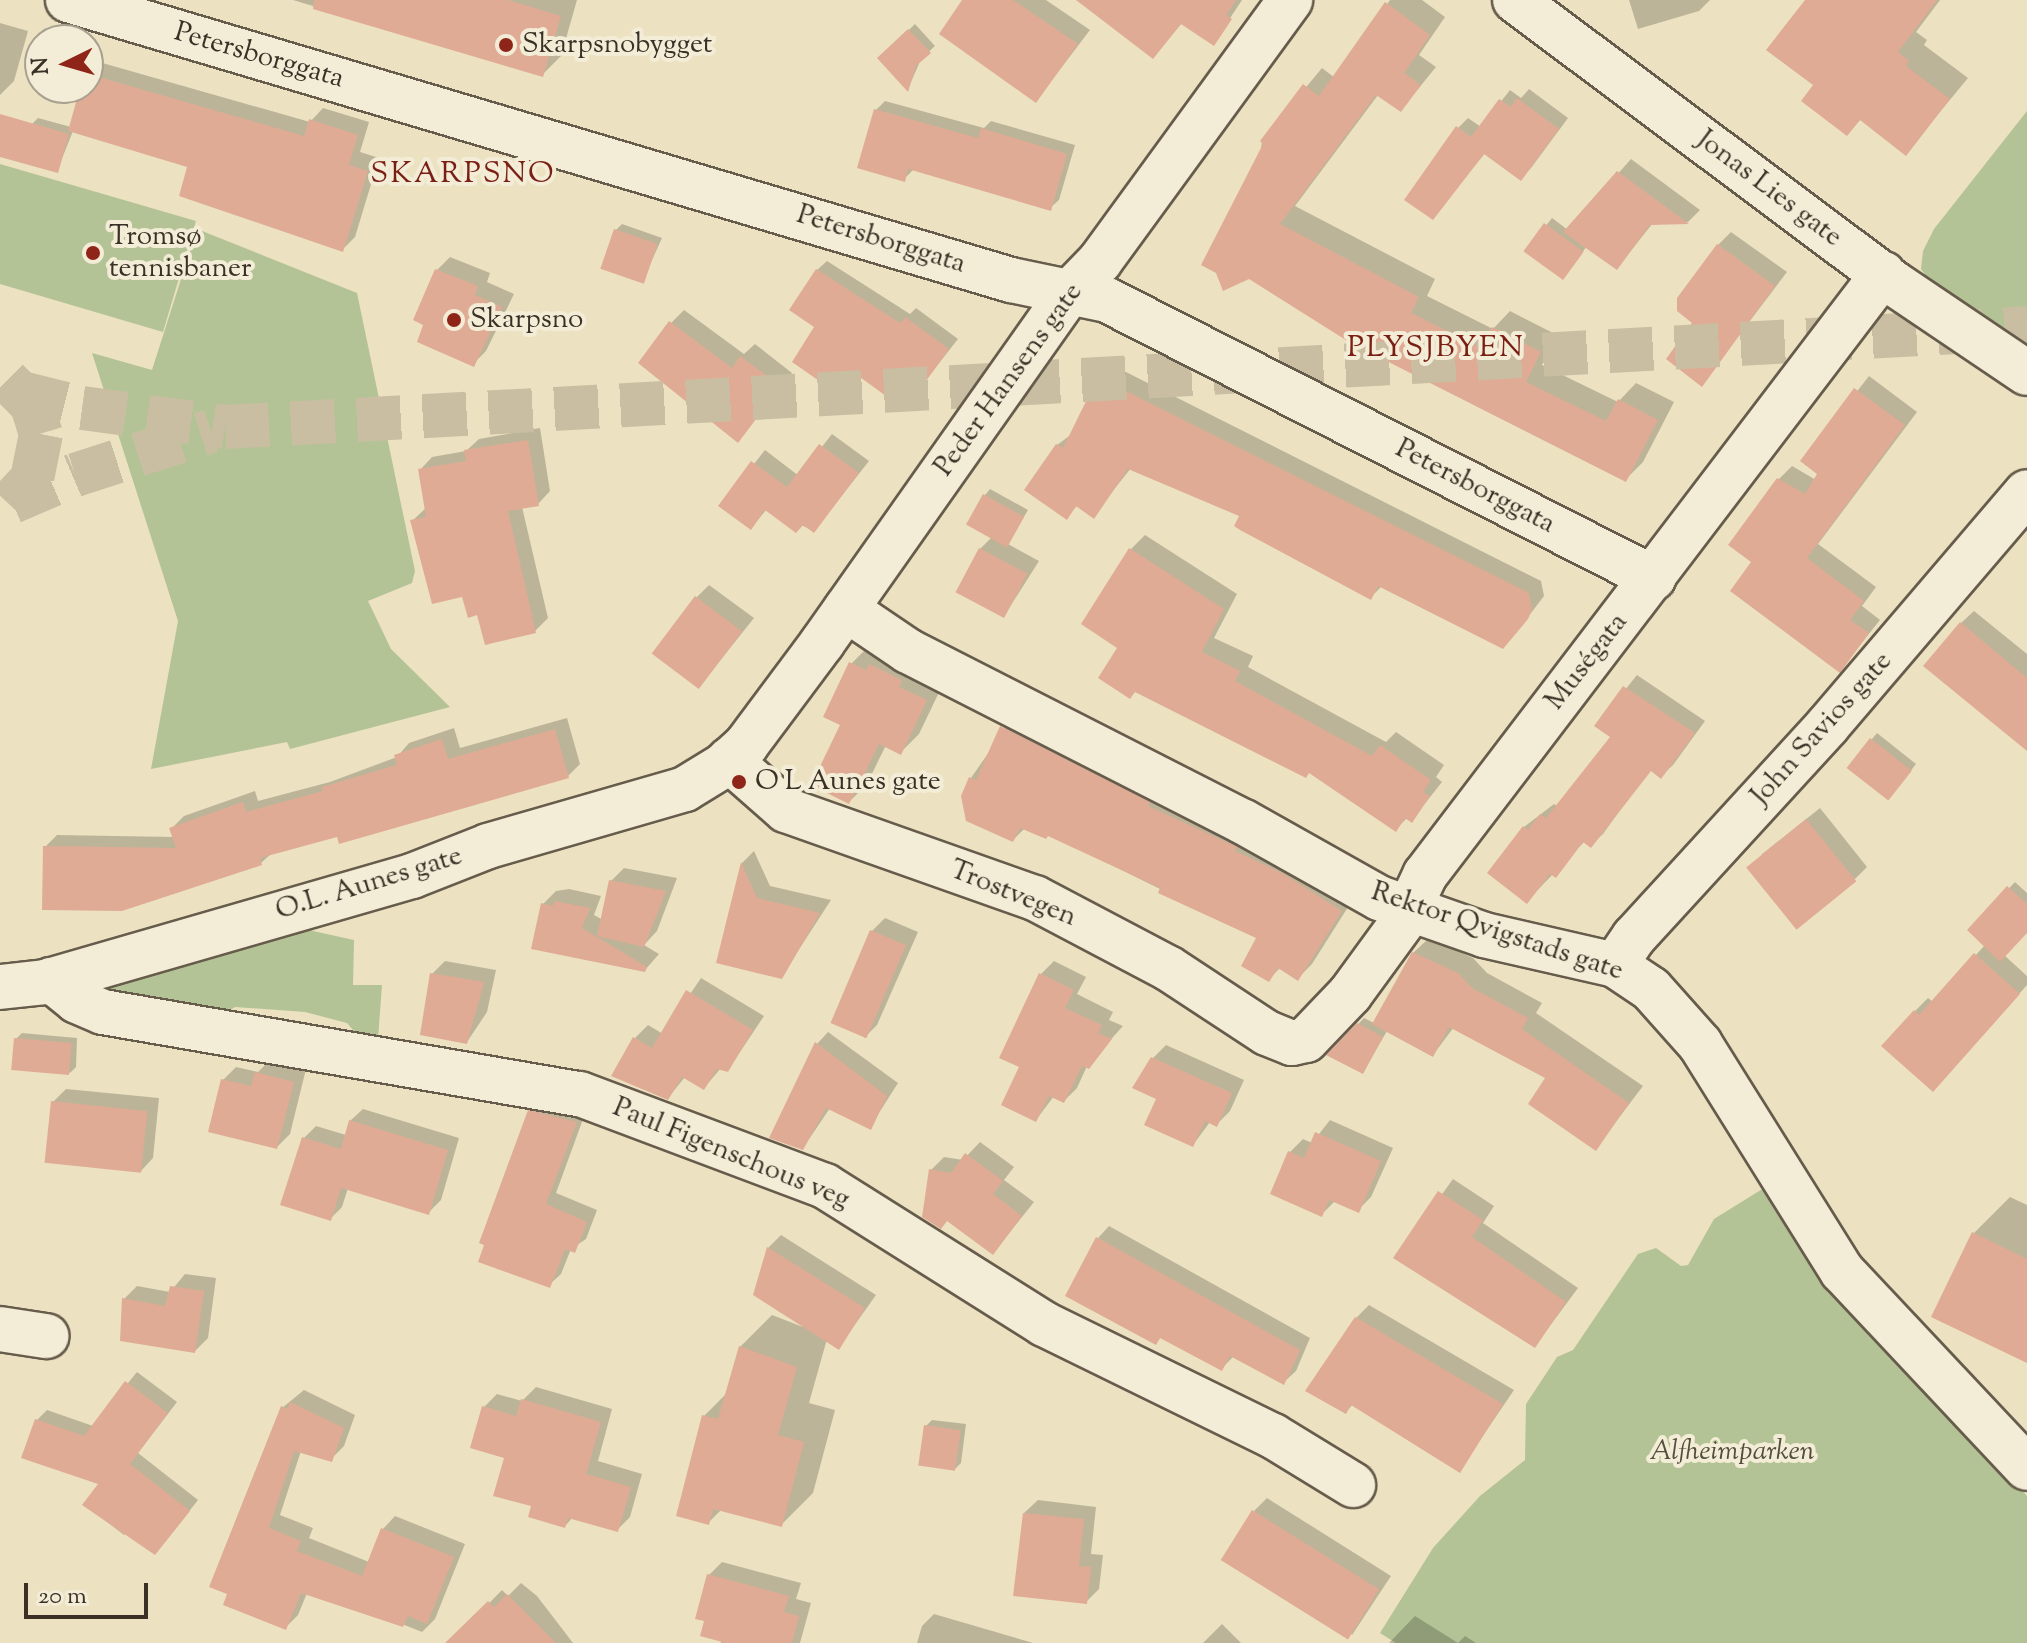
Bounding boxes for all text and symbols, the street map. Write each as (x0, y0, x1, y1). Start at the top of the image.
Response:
street label: Petersborggata (170, 16, 348, 96)
north arrow (24, 24, 104, 104)
place label: Skarpsnobygget (522, 28, 712, 62)
marker: Skarpsnobygget (497, 36, 515, 54)
text: N (25, 56, 59, 76)
street label: Jonas Lies gate (1690, 123, 1848, 255)
district label: SKARPSNO (370, 157, 556, 193)
street label: Petersborggata (793, 198, 969, 282)
place label: Tromsø tennisbaner (109, 220, 251, 286)
marker: Tromsø tennisbaner (84, 244, 102, 262)
street label: Peder Hansens gate (928, 277, 1090, 483)
place label: Skarpsno (470, 303, 583, 337)
marker: Skarpsno (445, 311, 463, 329)
district label: PLYSJBYEN (1347, 331, 1525, 367)
street label: Petersborggata (1390, 432, 1560, 542)
street label: Muségata (1539, 607, 1635, 717)
street label: John Savios gate (1744, 645, 1900, 813)
place label: O L Aunes gate (755, 765, 941, 799)
marker: O L Aunes gate (730, 773, 748, 791)
street label: O.L. Aunes gate (272, 840, 466, 928)
street label: Trostvegen (945, 853, 1081, 935)
street label: Rektor Qvigstads gate (1367, 875, 1627, 989)
street label: Paul Figenschous veg (608, 1091, 854, 1217)
park label: Alfheimparken (1650, 1435, 1814, 1469)
scale bar (28, 1567, 152, 1617)
text: 20 m (38, 1580, 87, 1614)

